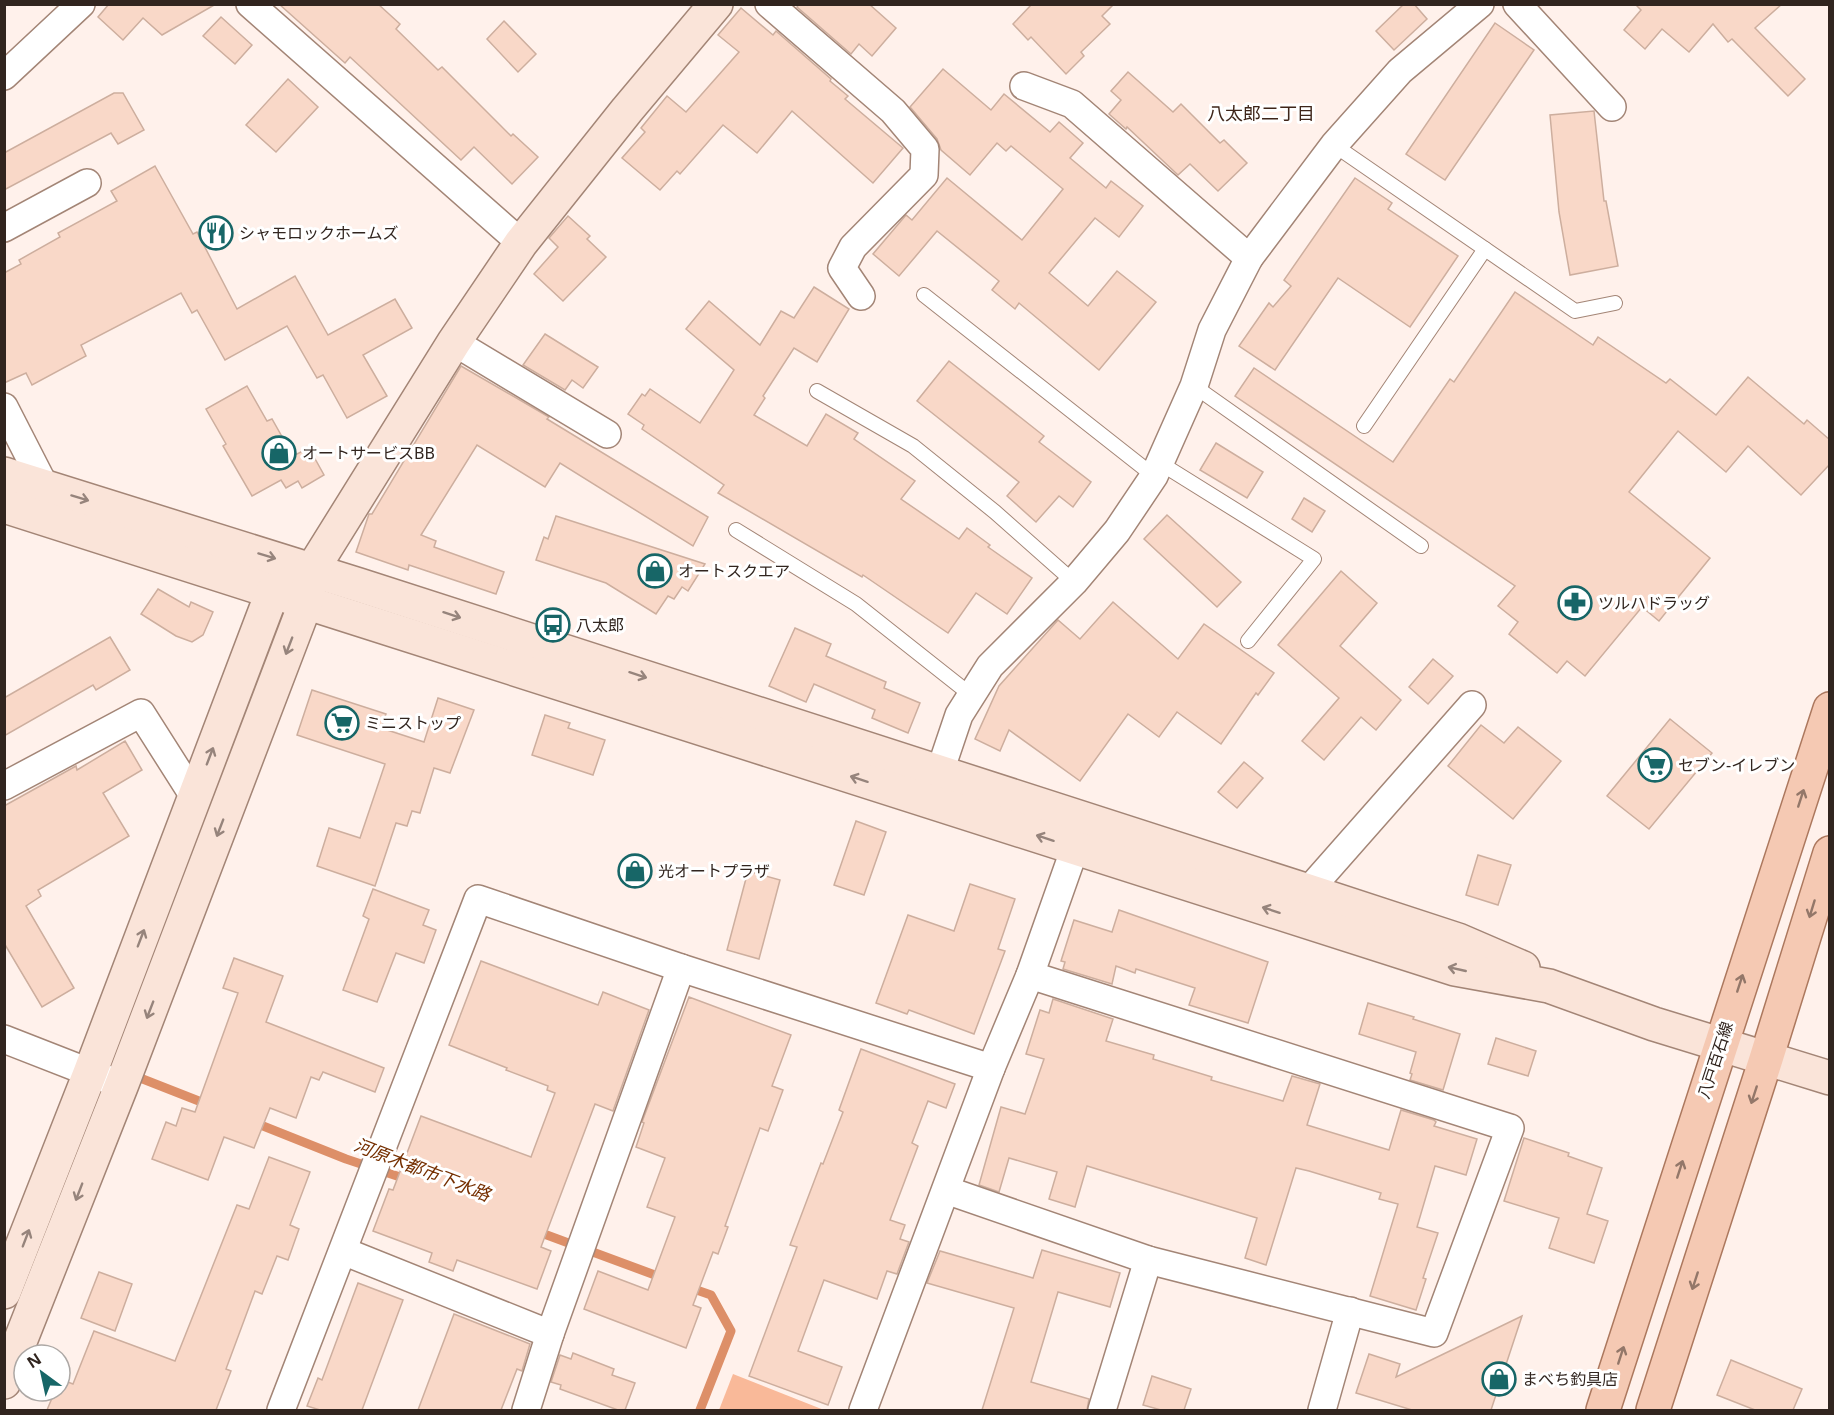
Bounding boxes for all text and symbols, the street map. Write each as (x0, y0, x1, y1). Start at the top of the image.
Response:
district label: 八太郎二丁目 (1207, 101, 1315, 125)
restaurant icon: シャモロックホームズ (198, 215, 234, 251)
place label: シャモロックホームズ (239, 222, 399, 244)
shop icon: オートサービスBB (261, 435, 297, 471)
place label: オートサービスBB (302, 442, 435, 464)
one-way arrow (70, 493, 89, 504)
one-way arrow (257, 551, 276, 562)
shop icon: オートスクエア (637, 553, 673, 589)
place label: オートスクエア (678, 560, 790, 582)
pharmacy icon: ツルハドラッグ (1557, 585, 1593, 621)
place label: ツルハドラッグ (1598, 592, 1710, 614)
bus stop icon: 八太郎 (535, 607, 571, 643)
one-way arrow (442, 610, 461, 621)
place label: 八太郎 (576, 614, 624, 636)
one-way arrow (283, 636, 294, 655)
one-way arrow (628, 670, 647, 681)
supermarket icon: ミニストップ (324, 705, 360, 741)
place label: ミニストップ (365, 712, 461, 734)
one-way arrow (206, 747, 217, 765)
supermarket icon: セブン-イレブン (1637, 747, 1673, 783)
place label: セブン-イレブン (1678, 754, 1795, 776)
one-way arrow (850, 773, 869, 784)
one-way arrow (1796, 789, 1807, 808)
one-way arrow (213, 818, 224, 837)
one-way arrow (1036, 832, 1055, 843)
shop icon: 光オートプラザ (617, 853, 653, 889)
place label: 光オートプラザ (658, 860, 770, 882)
one-way arrow (1806, 899, 1817, 918)
one-way arrow (1262, 904, 1281, 915)
one-way arrow (137, 929, 148, 948)
one-way arrow (1448, 962, 1467, 974)
one-way arrow (1735, 974, 1746, 993)
one-way arrow (144, 1000, 155, 1019)
street label: 八戸百石線 (1692, 1019, 1738, 1101)
one-way arrow (1748, 1085, 1759, 1104)
water label: 河原木都市下水路 (351, 1132, 496, 1207)
one-way arrow (1676, 1160, 1687, 1179)
one-way arrow (73, 1182, 84, 1201)
one-way arrow (21, 1229, 32, 1247)
one-way arrow (1688, 1271, 1699, 1290)
north arrow (12, 1343, 72, 1403)
one-way arrow (1616, 1346, 1627, 1365)
text: N (22, 1348, 45, 1373)
shop icon: まべち釣具店 (1481, 1361, 1517, 1397)
place label: まべち釣具店 (1522, 1368, 1618, 1390)

